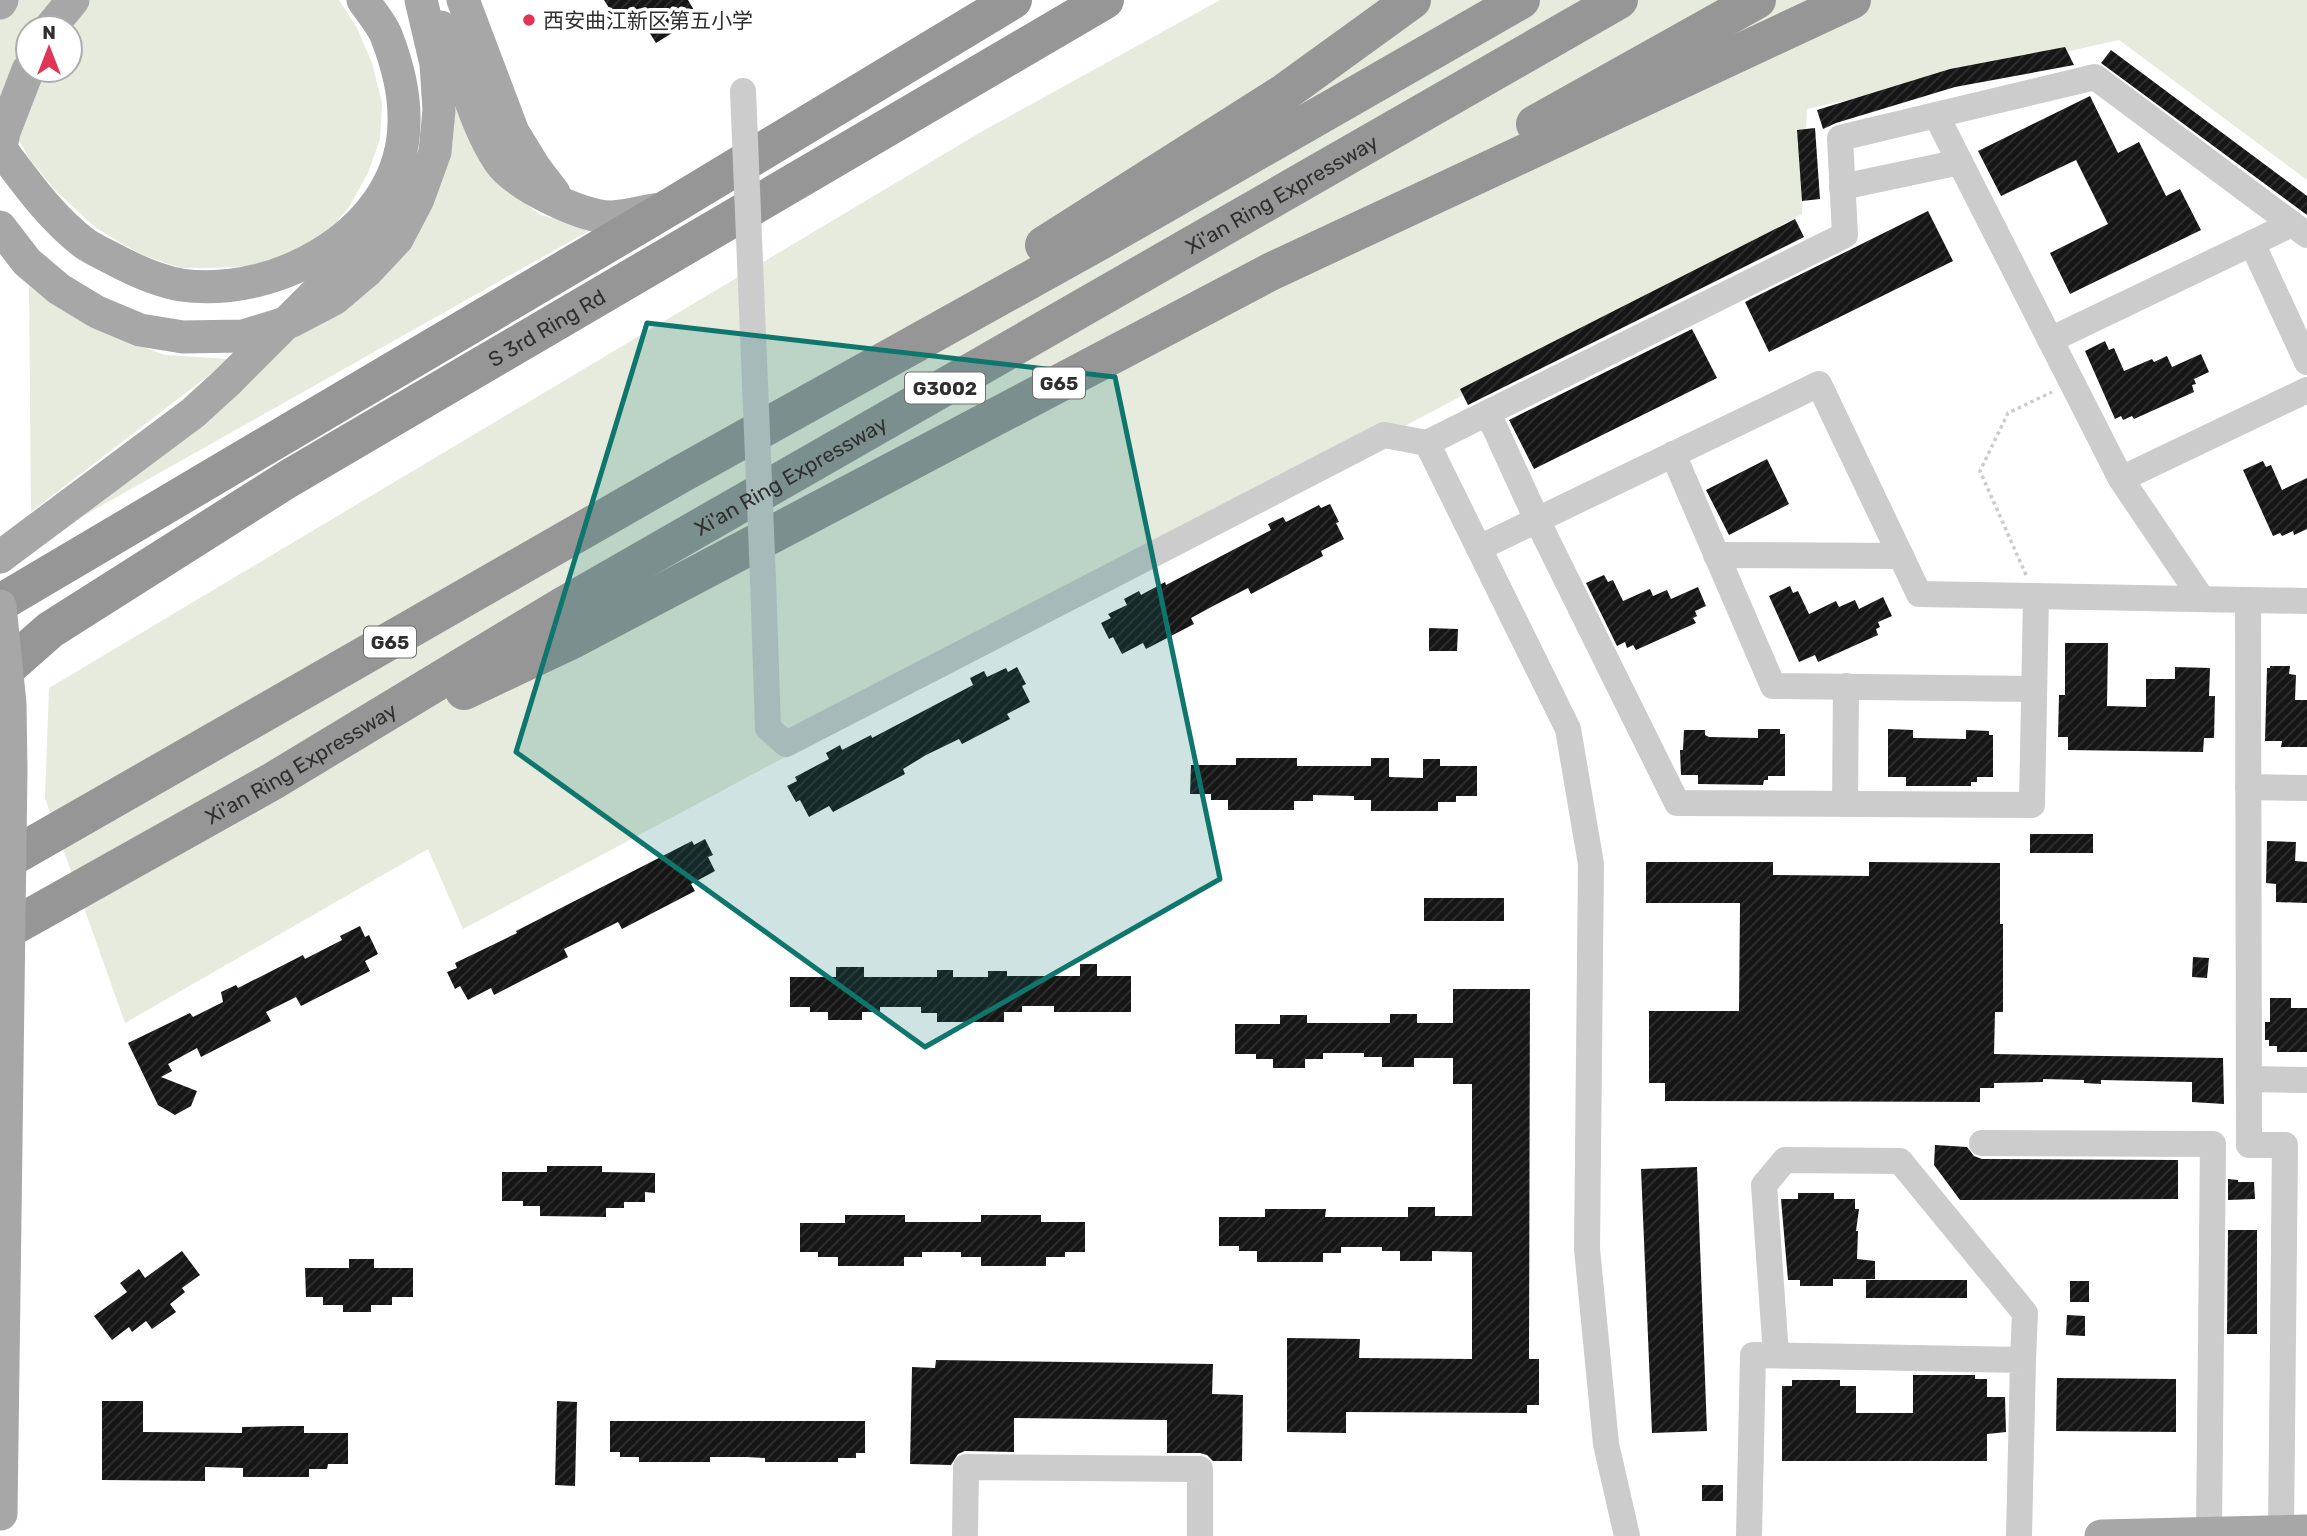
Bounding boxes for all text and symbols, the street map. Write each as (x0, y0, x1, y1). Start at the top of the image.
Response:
place label: 西安曲江新区第五小学 (543, 8, 753, 33)
marker: 西安曲江新区第五小学 (521, 12, 537, 28)
north arrow (14, 14, 84, 84)
text: N (42, 21, 56, 44)
street label: Xi'an Ring Expressway (1181, 128, 1383, 259)
street label: S 3rd Ring Rd (483, 283, 610, 372)
road number: G65 (1033, 368, 1085, 398)
road number: G3002 (905, 372, 985, 404)
street label: Xi'an Ring Expressway (690, 410, 892, 540)
road number: G65 (364, 626, 416, 657)
street label: Xi'an Ring Expressway (201, 697, 401, 829)

